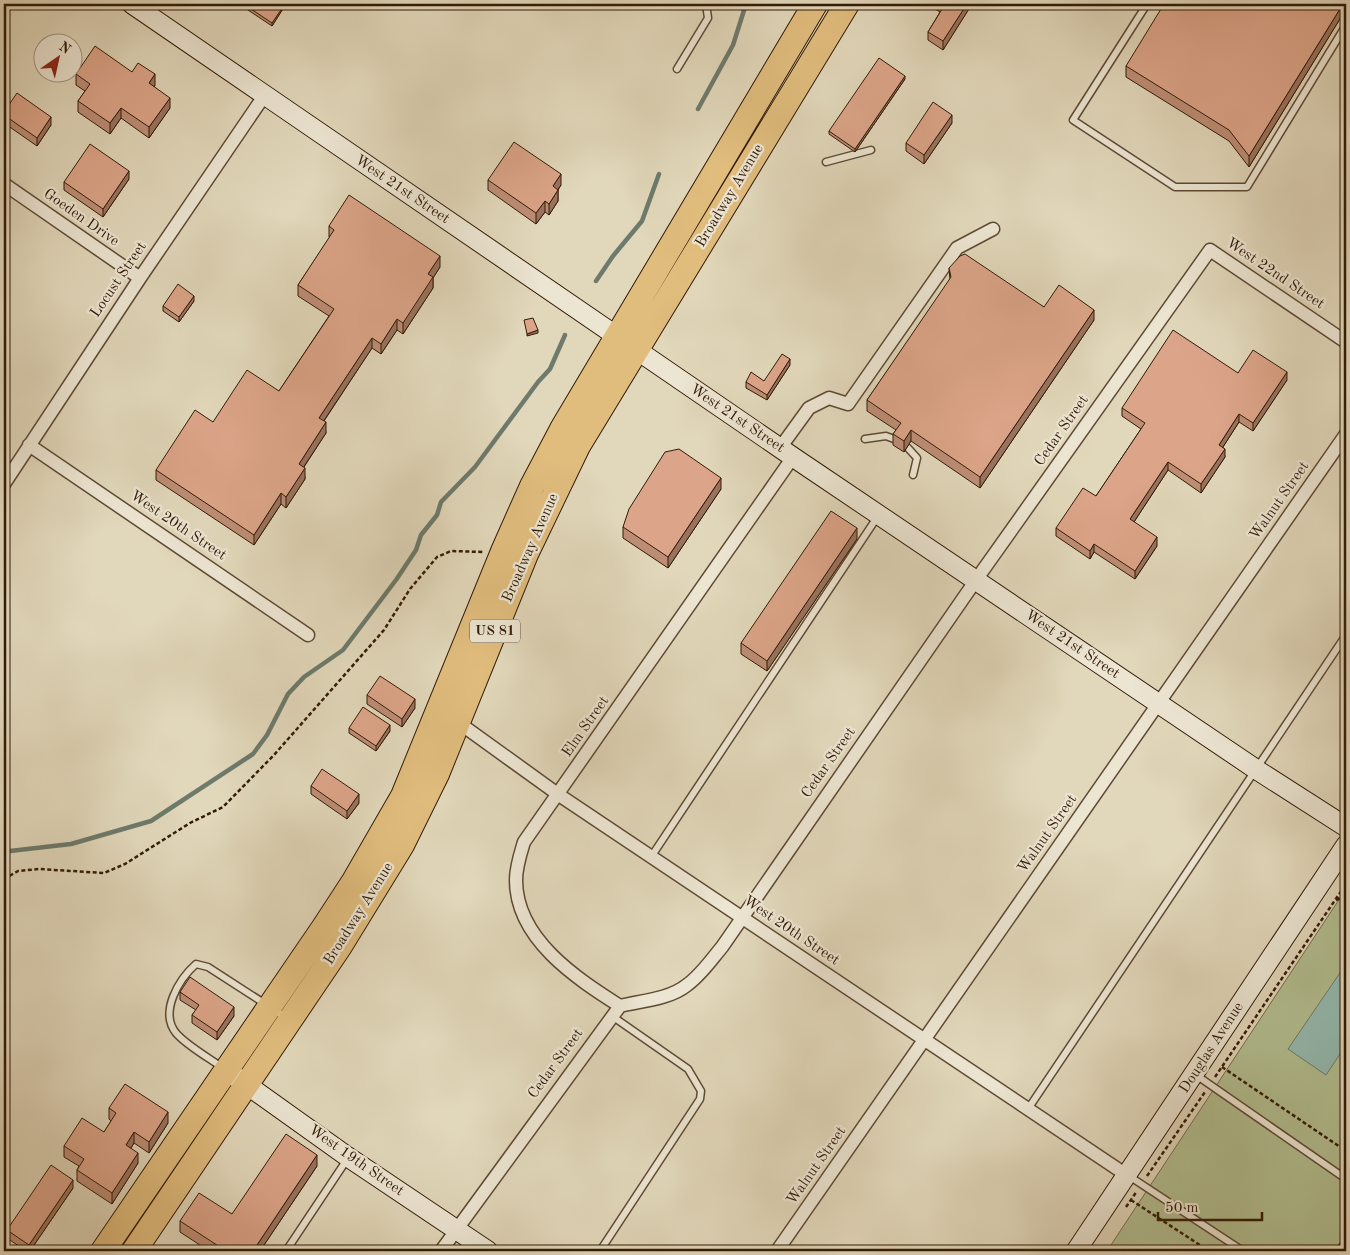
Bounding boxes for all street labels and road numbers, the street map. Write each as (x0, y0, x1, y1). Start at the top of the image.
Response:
street label: Broadway Avenue (693, 142, 767, 250)
street label: West 21st Street (352, 153, 452, 227)
street label: Goeden Drive (41, 187, 122, 249)
street label: West 22nd Street (1223, 236, 1327, 312)
street label: Locust Street (88, 239, 150, 321)
street label: West 21st Street (687, 382, 787, 456)
street label: Cedar Street (1032, 393, 1092, 469)
street label: Walnut Street (1248, 459, 1312, 543)
street label: West 20th Street (127, 488, 229, 564)
street label: Broadway Avenue (500, 491, 562, 605)
street label: West 21st Street (1022, 608, 1122, 682)
road number: US 81 (470, 620, 520, 642)
street label: Elm Street (560, 694, 612, 760)
street label: Cedar Street (799, 725, 859, 801)
street label: Walnut Street (1016, 792, 1080, 876)
street label: Broadway Avenue (322, 860, 396, 968)
street label: West 20th Street (740, 893, 842, 969)
street label: Douglas Avenue (1177, 1000, 1247, 1096)
street label: Cedar Street (526, 1026, 586, 1102)
street label: West 19th Street (306, 1123, 406, 1199)
street label: Walnut Street (785, 1124, 849, 1208)

